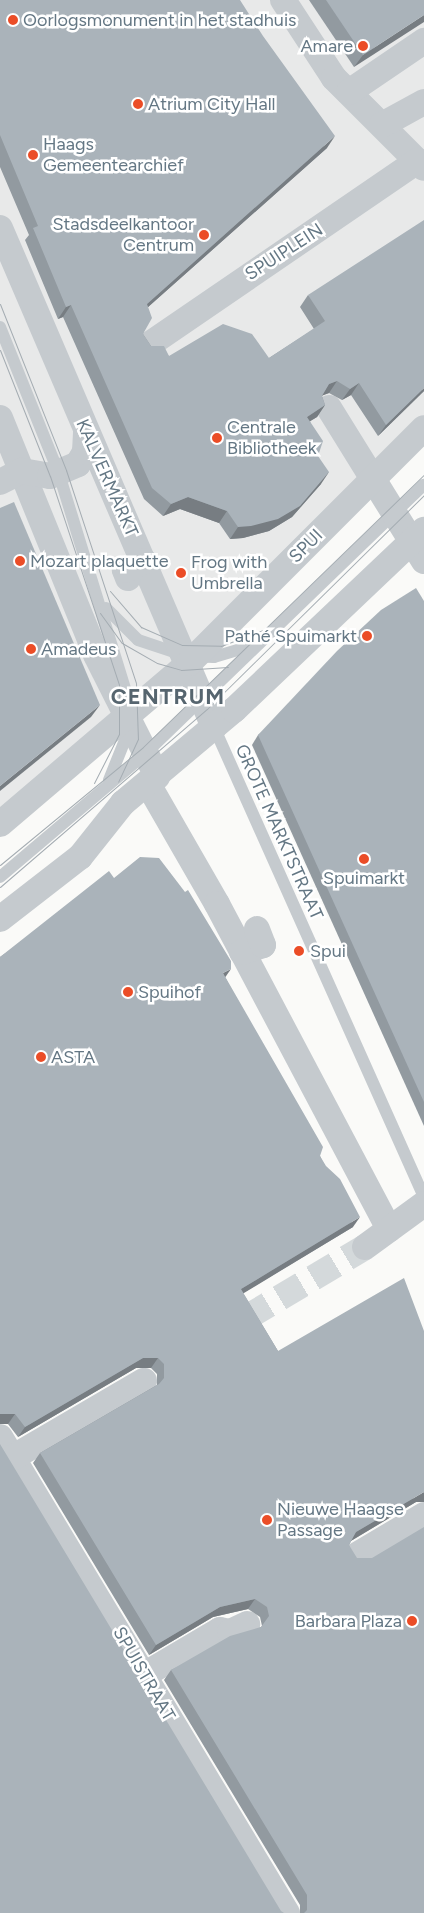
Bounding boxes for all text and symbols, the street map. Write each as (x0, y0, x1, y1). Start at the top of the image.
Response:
place label: Oorlogsmonument in het stadhuis (23, 9, 296, 31)
marker: Oorlogsmonument in het stadhuis (7, 14, 19, 26)
place label: Amare (300, 35, 353, 57)
marker: Amare (357, 40, 369, 52)
place label: Atrium City Hall (148, 93, 276, 115)
marker: Atrium City Hall (132, 98, 144, 110)
place label: Haags Gemeentearchief (43, 134, 184, 176)
marker: Haags Gemeentearchief (27, 149, 39, 161)
place label: Stadsdeelkantoor Centrum (52, 214, 194, 256)
street label: SPUIPLEIN (241, 219, 327, 285)
marker: Stadsdeelkantoor Centrum (198, 229, 210, 241)
street label: KALVERMARKT (71, 416, 143, 540)
place label: Centrale Bibliotheek (227, 417, 317, 459)
marker: Centrale Bibliotheek (211, 432, 223, 444)
street label: SPUI (285, 525, 327, 567)
place label: Mozart plaquette (30, 550, 168, 572)
place label: Frog with Umbrella (191, 552, 267, 594)
marker: Mozart plaquette (14, 555, 26, 567)
marker: Frog with Umbrella (175, 567, 187, 579)
place label: Pathé Spuimarkt (224, 625, 357, 647)
marker: Pathé Spuimarkt (361, 630, 373, 642)
place label: Amadeus (41, 638, 116, 660)
marker: Amadeus (25, 643, 37, 655)
district label: CENTRUM (110, 684, 226, 710)
street label: GROTE MARKTSTRAAT (231, 741, 327, 923)
marker: Spuimarkt (358, 853, 370, 865)
place label: Spuimarkt (323, 867, 405, 889)
place label: Spui (310, 940, 346, 962)
marker: Spui (292, 944, 306, 958)
place label: Spuihof (138, 981, 201, 1003)
marker: Spuihof (122, 986, 134, 998)
place label: ASTA (51, 1046, 95, 1068)
marker: ASTA (35, 1051, 47, 1063)
place label: Nieuwe Haagse Passage (277, 1499, 404, 1542)
marker: Nieuwe Haagse Passage (261, 1514, 273, 1526)
place label: Barbara Plaza (295, 1610, 402, 1632)
marker: Barbara Plaza (406, 1615, 418, 1627)
street label: SPUISTRAAT (108, 1623, 180, 1725)

